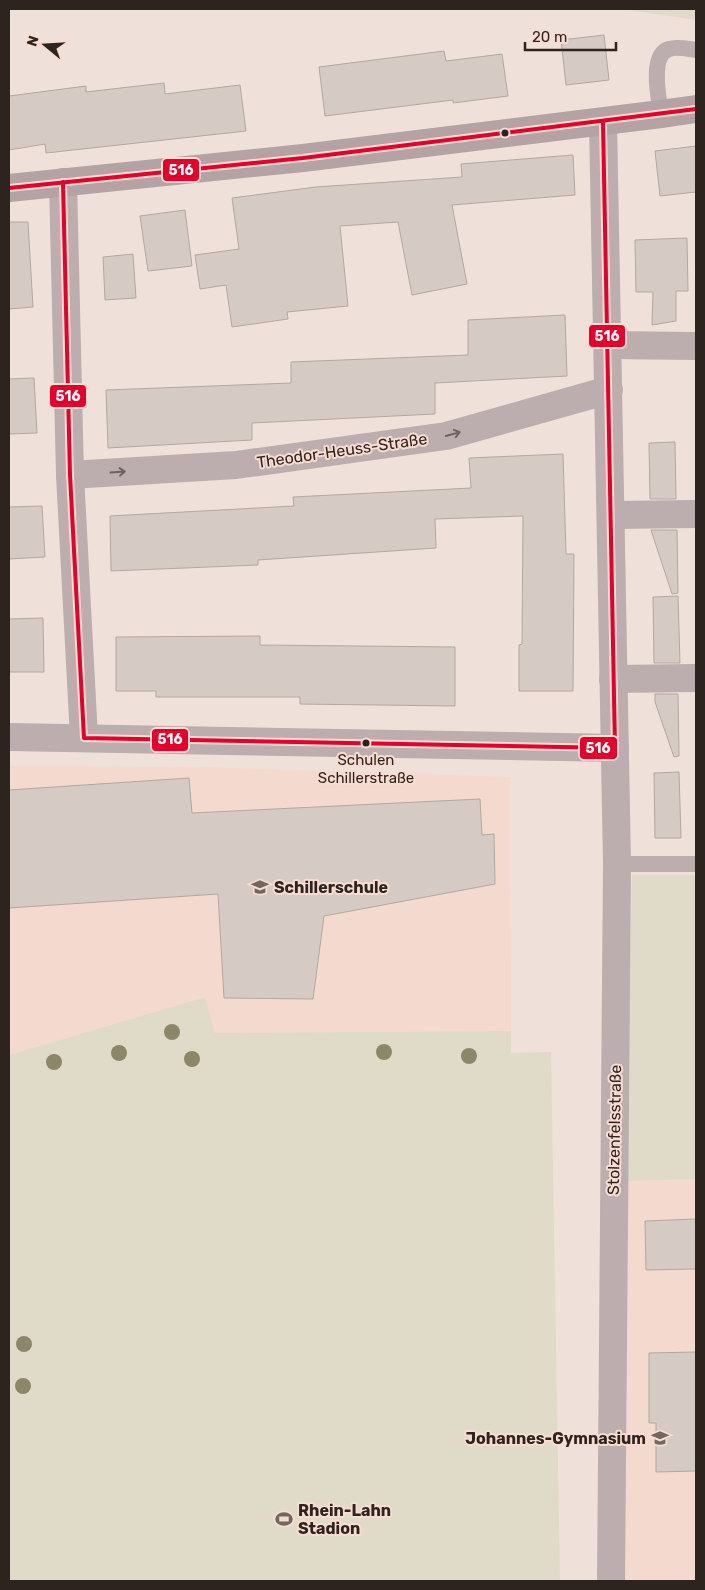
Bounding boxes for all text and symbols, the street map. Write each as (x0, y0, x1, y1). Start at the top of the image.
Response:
north arrow (20, 20, 70, 70)
scale bar (525, 20, 616, 52)
text: 20 m (532, 28, 567, 46)
text: N (23, 34, 43, 49)
unlabelled marker (500, 128, 510, 138)
line badge: 516 (162, 158, 200, 182)
text: 516 (168, 162, 194, 179)
line badge: 516 (588, 324, 626, 348)
text: 516 (594, 328, 620, 345)
line badge: 516 (49, 384, 87, 408)
text: 516 (55, 388, 81, 405)
street label: Theodor-Heuss-Straße (256, 429, 428, 472)
one-way arrow (445, 429, 461, 438)
one-way arrow (110, 468, 126, 477)
line badge: 516 (151, 728, 189, 752)
text: 516 (157, 731, 183, 748)
line badge: 516 (579, 736, 618, 760)
marker: Schulen Schillerstraße (361, 738, 371, 748)
text: 516 (585, 740, 611, 757)
place label: Schulen Schillerstraße (318, 751, 414, 787)
school or university icon: Schillerschule (250, 877, 270, 897)
place label: Schillerschule (274, 878, 388, 897)
street label: Stolzenfelsstraße (604, 1065, 625, 1195)
school or university icon: Johannes-Gymnasium (650, 1428, 670, 1448)
place label: Johannes-Gymnasium (465, 1429, 646, 1448)
place label: Rhein-Lahn Stadion (298, 1501, 391, 1538)
sports icon: Rhein-Lahn Stadion (274, 1509, 294, 1529)

